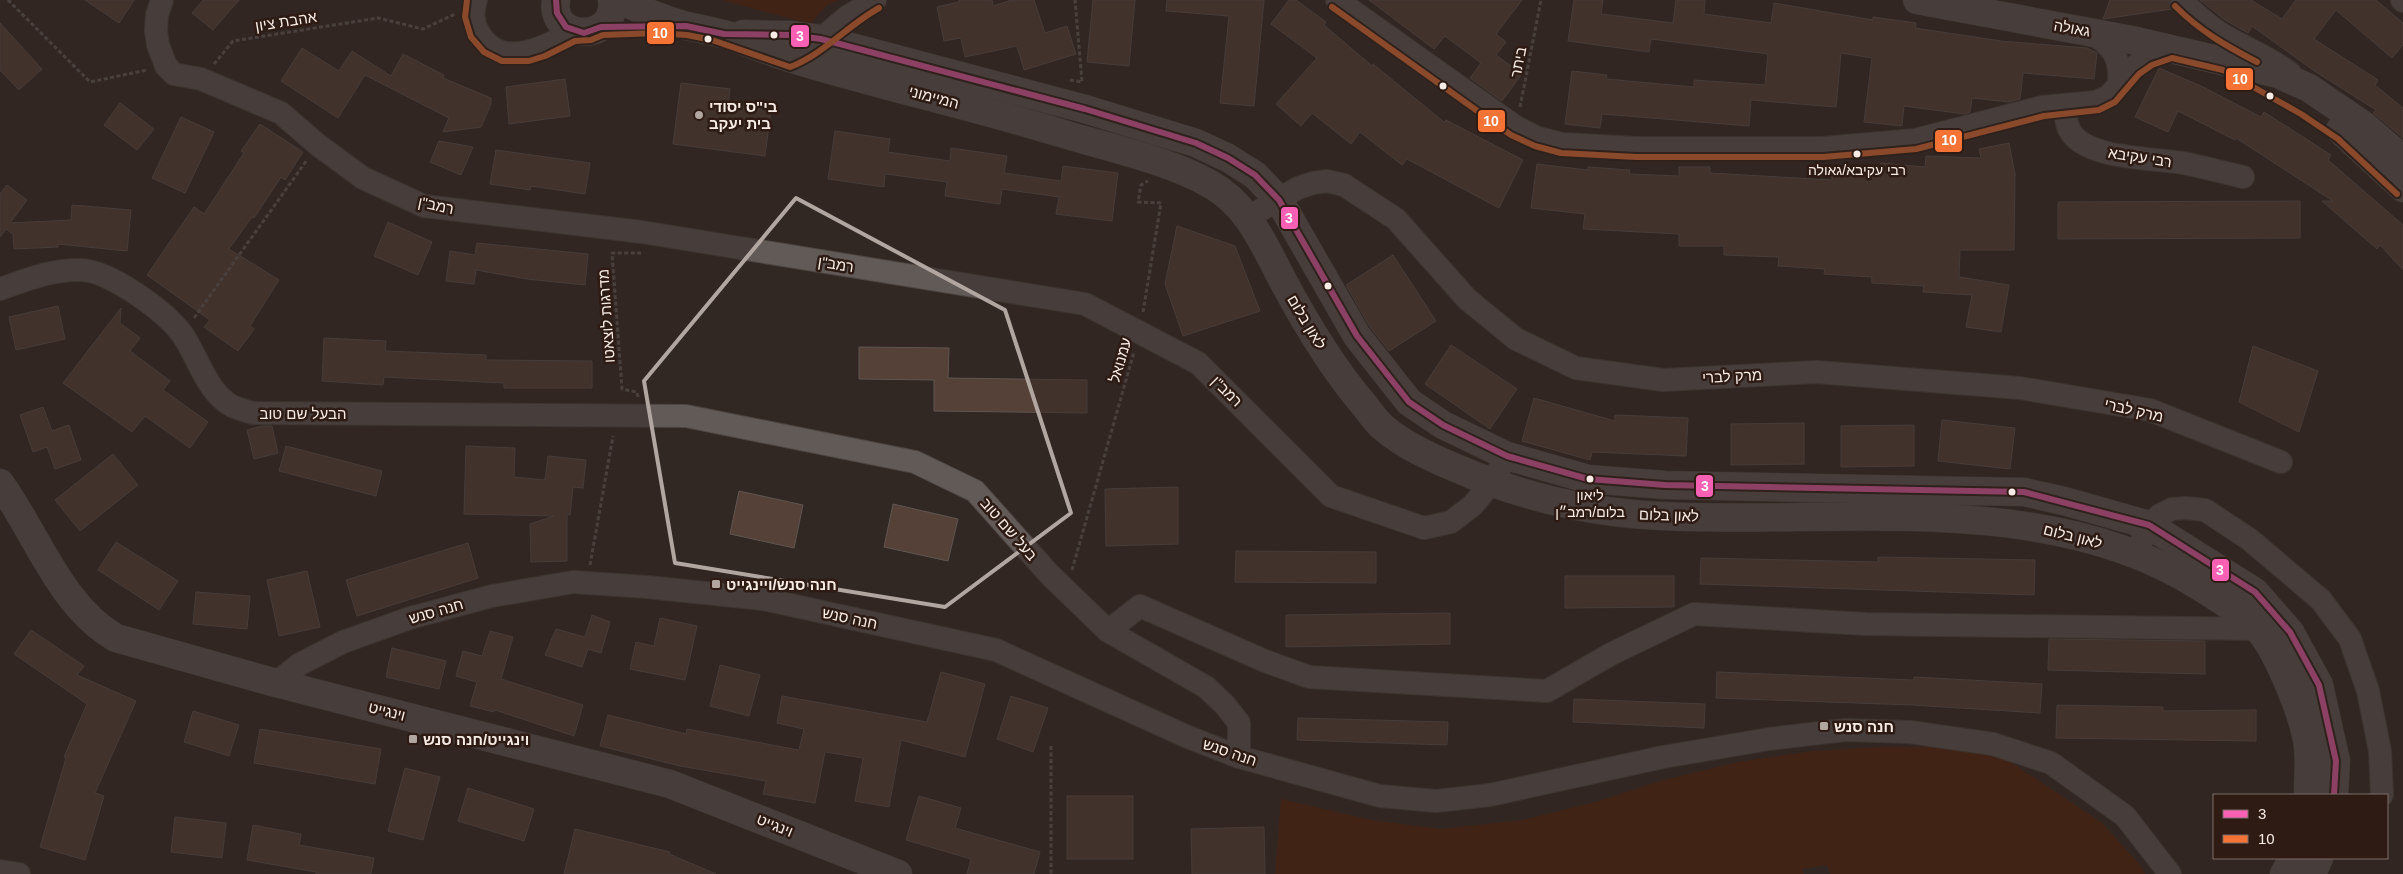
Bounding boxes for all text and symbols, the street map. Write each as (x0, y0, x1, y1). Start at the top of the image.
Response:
street label: אהבת ציון (254, 8, 319, 34)
street label: גאולה (2052, 16, 2092, 40)
line badge: 10 (646, 21, 675, 45)
line badge: 3 (790, 24, 810, 48)
text: 10 (652, 25, 668, 41)
text: 3 (796, 28, 804, 44)
unlabelled marker (769, 30, 779, 40)
unlabelled marker (703, 34, 713, 44)
street label: ביתר (1507, 45, 1529, 79)
line badge: 10 (2225, 67, 2254, 91)
text: 10 (2232, 71, 2248, 87)
unlabelled marker (1438, 81, 1448, 91)
street label: המיימוני (907, 82, 961, 112)
unlabelled marker (2265, 91, 2275, 101)
place label: בי"ס יסודי בית יעקב (709, 98, 778, 132)
marker: בי"ס יסודי בית יעקב (693, 109, 705, 121)
line badge: 10 (1477, 109, 1506, 133)
text: 10 (1483, 113, 1499, 129)
line badge: 10 (1934, 129, 1963, 153)
text: 10 (1941, 132, 1957, 148)
street label: רבי עקיבא (2107, 144, 2173, 170)
marker: רבי עקיבא/גאולה (1852, 149, 1862, 159)
place label: רבי עקיבא/גאולה (1808, 162, 1906, 178)
street label: רמב"ן (417, 193, 455, 217)
line badge: 3 (1280, 206, 1299, 230)
text: 3 (1285, 210, 1293, 226)
street label: רמב"ן (817, 253, 855, 275)
street label: מדרגות לוצאטו (594, 269, 618, 363)
unlabelled marker (1323, 281, 1333, 291)
street label: לאון בלום (1284, 292, 1330, 352)
street label: עמנואל (1106, 336, 1134, 384)
street label: מרק לברי (1702, 366, 1762, 386)
street label: רמב"ן (1208, 372, 1246, 410)
street label: מרק לברי (2103, 395, 2165, 425)
street label: הבעל שם טוב (260, 405, 346, 422)
marker: ליאון בלום/רמב״ן (1585, 474, 1595, 484)
line badge: 3 (1695, 474, 1714, 498)
text: 3 (1701, 478, 1709, 494)
place label: ליאון בלום/רמב״ן (1555, 487, 1625, 520)
unlabelled marker (2007, 487, 2017, 497)
street label: בעל שם טוב (977, 494, 1041, 564)
street label: לאון בלום (1639, 505, 1699, 525)
street label: לאון בלום (2042, 520, 2104, 552)
line badge: 3 (2211, 558, 2230, 582)
text: 3 (2216, 562, 2224, 578)
place label: חנה סנש/ויינגייט (726, 576, 837, 593)
marker: חנה סנש/ויינגייט (710, 578, 722, 590)
street label: חנה סנש (407, 595, 465, 627)
street label: חנה סנש (821, 604, 879, 632)
street label: וינגייט (367, 698, 407, 724)
place label: חנה סנש (1834, 718, 1894, 735)
marker: חנה סנש (1818, 720, 1830, 732)
place label: וינגייט/חנה סנש (423, 731, 529, 748)
marker: וינגייט/חנה סנש (407, 733, 419, 745)
street label: חנה סנש (1201, 735, 1259, 769)
legend (2213, 794, 2388, 859)
text: 3 (2258, 805, 2266, 822)
street label: וינגייט (754, 810, 796, 840)
text: 10 (2258, 830, 2275, 847)

